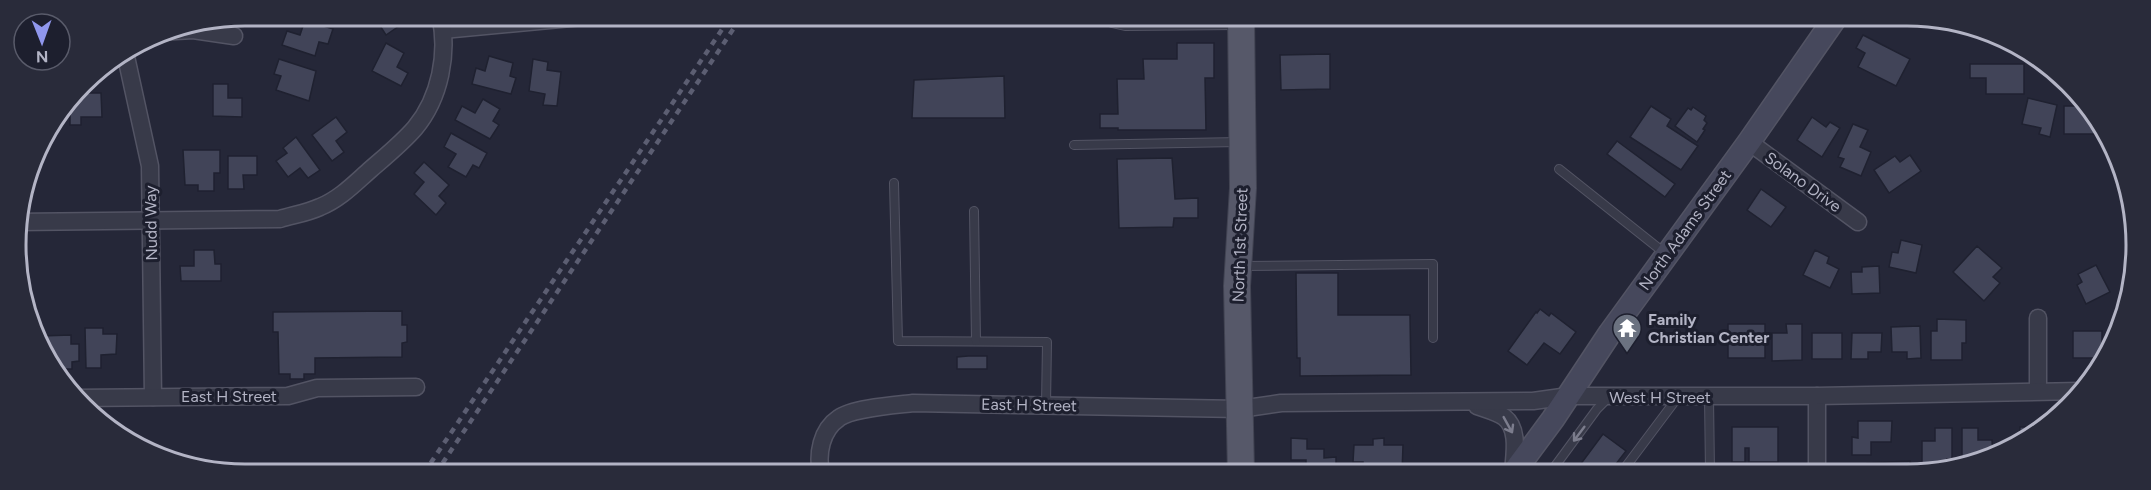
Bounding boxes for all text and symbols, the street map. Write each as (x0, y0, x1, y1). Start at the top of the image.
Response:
north arrow (12, 12, 72, 72)
text: N (36, 47, 49, 66)
street label: Solano Drive (1761, 148, 1845, 216)
street label: North Adams Street (1635, 166, 1735, 294)
street label: Nudd Way (141, 185, 161, 261)
street label: North 1st Street (1229, 187, 1251, 303)
place label: Family Christian Center (1648, 310, 1769, 347)
temple icon: Family Christian Center (1611, 312, 1643, 354)
street label: East H Street (181, 387, 277, 406)
street label: West H Street (1609, 388, 1711, 407)
street label: East H Street (981, 395, 1077, 415)
one-way arrow (1502, 416, 1514, 433)
one-way arrow (1573, 426, 1585, 442)

